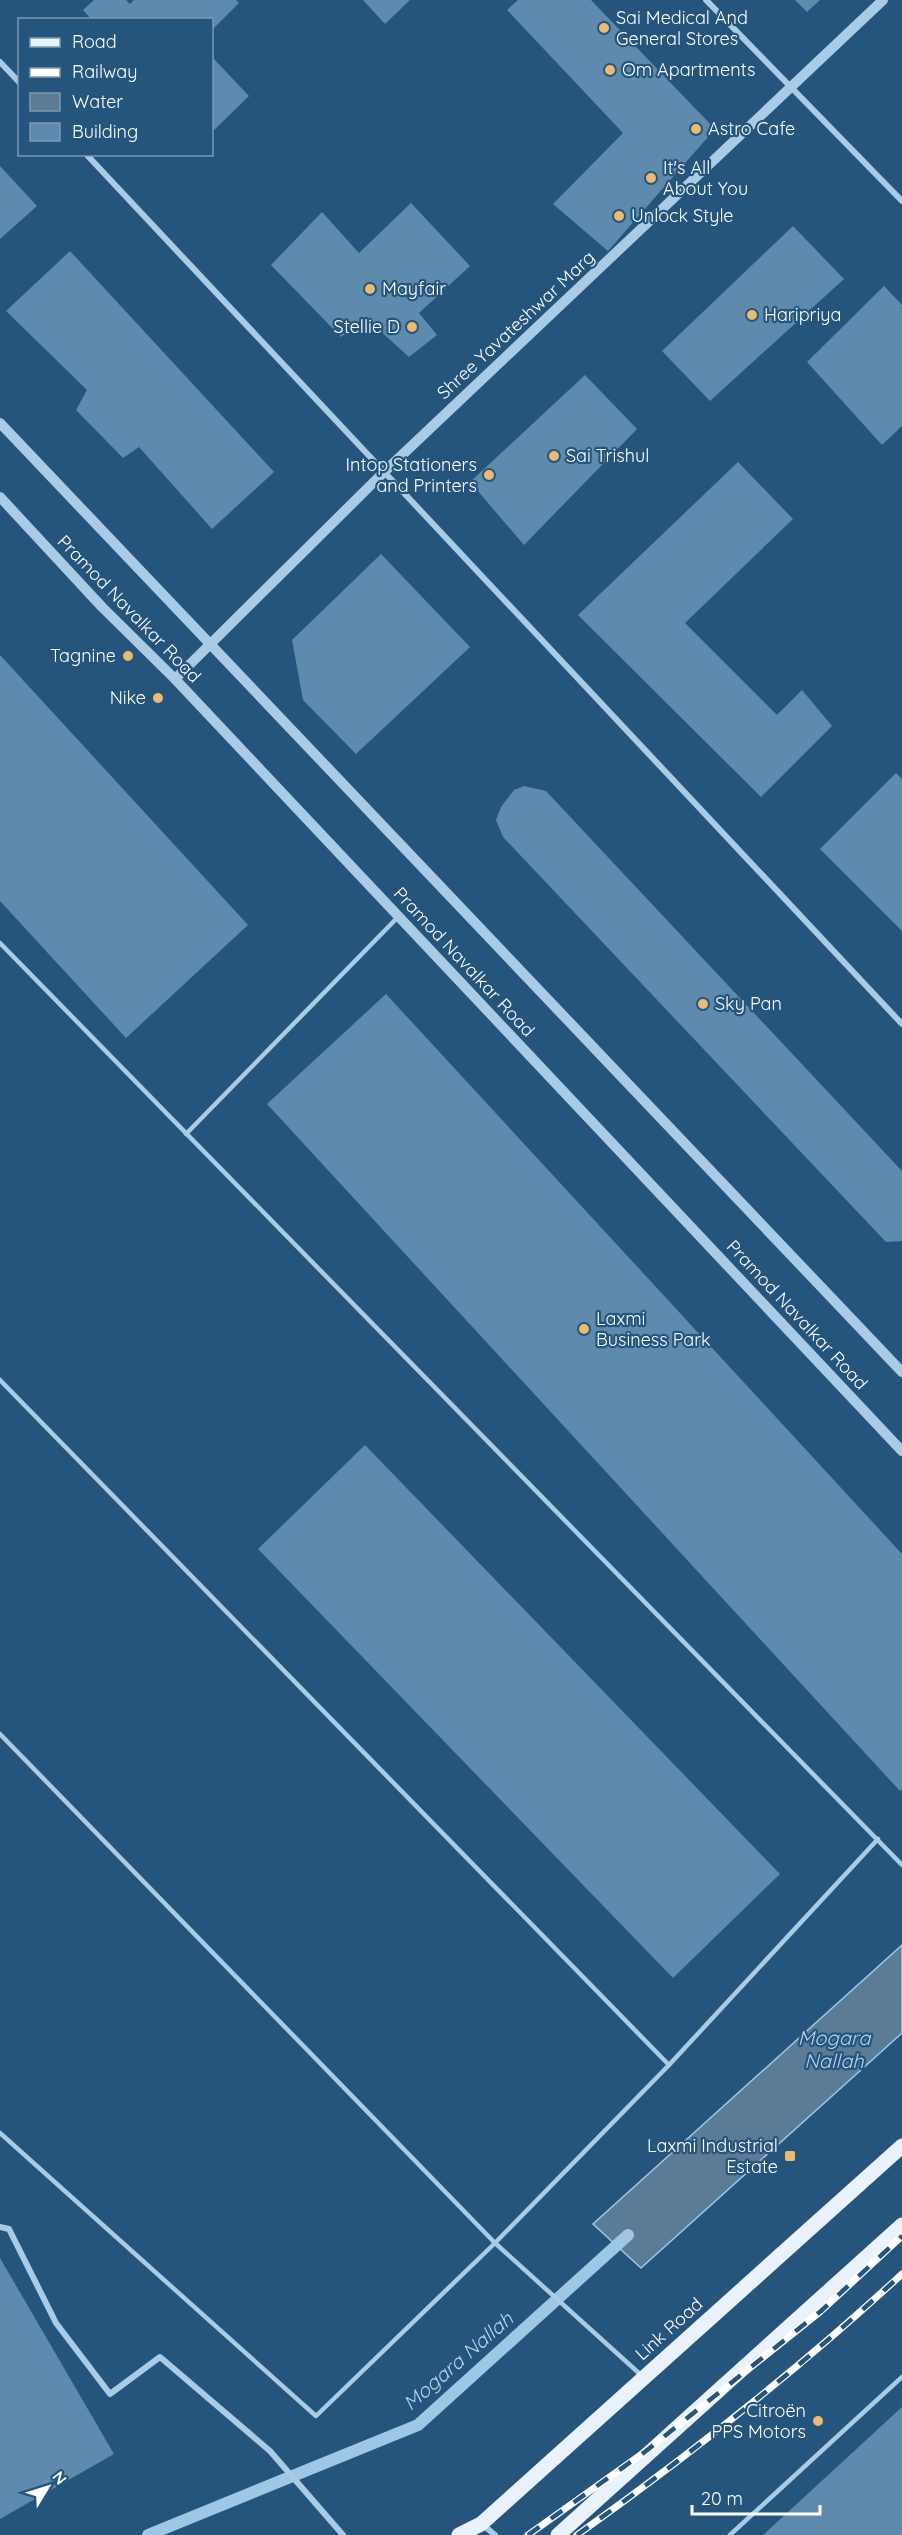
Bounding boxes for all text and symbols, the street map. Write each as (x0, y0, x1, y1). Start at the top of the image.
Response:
place label: Sai Medical And General Stores (616, 6, 748, 50)
legend (18, 18, 213, 156)
marker: Sai Medical And General Stores (597, 21, 611, 35)
text: Road (72, 30, 117, 53)
place label: Om Apartments (622, 58, 756, 81)
text: Railway (72, 60, 138, 83)
marker: Om Apartments (603, 63, 617, 77)
text: Water (72, 90, 123, 113)
place label: Astro Cafe (708, 117, 795, 140)
text: Building (72, 120, 138, 143)
marker: Astro Cafe (689, 122, 703, 136)
place label: It's All About You (663, 156, 748, 200)
marker: It's All About You (644, 171, 658, 185)
place label: Unlock Style (631, 204, 734, 227)
marker: Unlock Style (612, 209, 626, 223)
street label: Shree Yavateshwar Marg (432, 245, 599, 404)
place label: Mayfair (382, 277, 446, 300)
marker: Mayfair (363, 282, 377, 296)
place label: Haripriya (764, 303, 841, 326)
marker: Haripriya (745, 308, 759, 322)
place label: Stellie D (334, 315, 400, 338)
marker: Stellie D (405, 320, 419, 334)
place label: Sai Trishul (566, 444, 649, 467)
marker: Sai Trishul (547, 449, 561, 463)
place label: Intop Stationers and Printers (345, 453, 477, 497)
marker: Intop Stationers and Printers (482, 468, 496, 482)
street label: Pramod Navalkar Road (53, 530, 206, 687)
place label: Tagnine (50, 644, 116, 667)
marker: Tagnine (121, 649, 135, 663)
place label: Nike (110, 686, 146, 709)
marker: Nike (151, 691, 165, 705)
street label: Pramod Navalkar Road (389, 882, 540, 1041)
place label: Sky Pan (715, 992, 782, 1015)
marker: Sky Pan (696, 997, 710, 1011)
street label: Pramod Navalkar Road (722, 1235, 873, 1394)
place label: Laxmi Business Park (596, 1307, 711, 1351)
marker: Laxmi Business Park (577, 1322, 591, 1336)
water label: Mogara Nallah (798, 2025, 872, 2073)
place label: Laxmi Industrial Estate (647, 2134, 778, 2178)
marker: Laxmi Industrial Estate (783, 2149, 797, 2163)
street label: Link Road (630, 2292, 707, 2365)
water label: Mogara Nallah (398, 2306, 518, 2415)
place label: Citroën PPS Motors (712, 2399, 806, 2443)
marker: Citroën PPS Motors (811, 2414, 825, 2428)
north arrow (18, 2457, 78, 2517)
text: N (48, 2467, 71, 2489)
scale bar (692, 2478, 820, 2516)
text: 20 m (701, 2487, 743, 2510)

